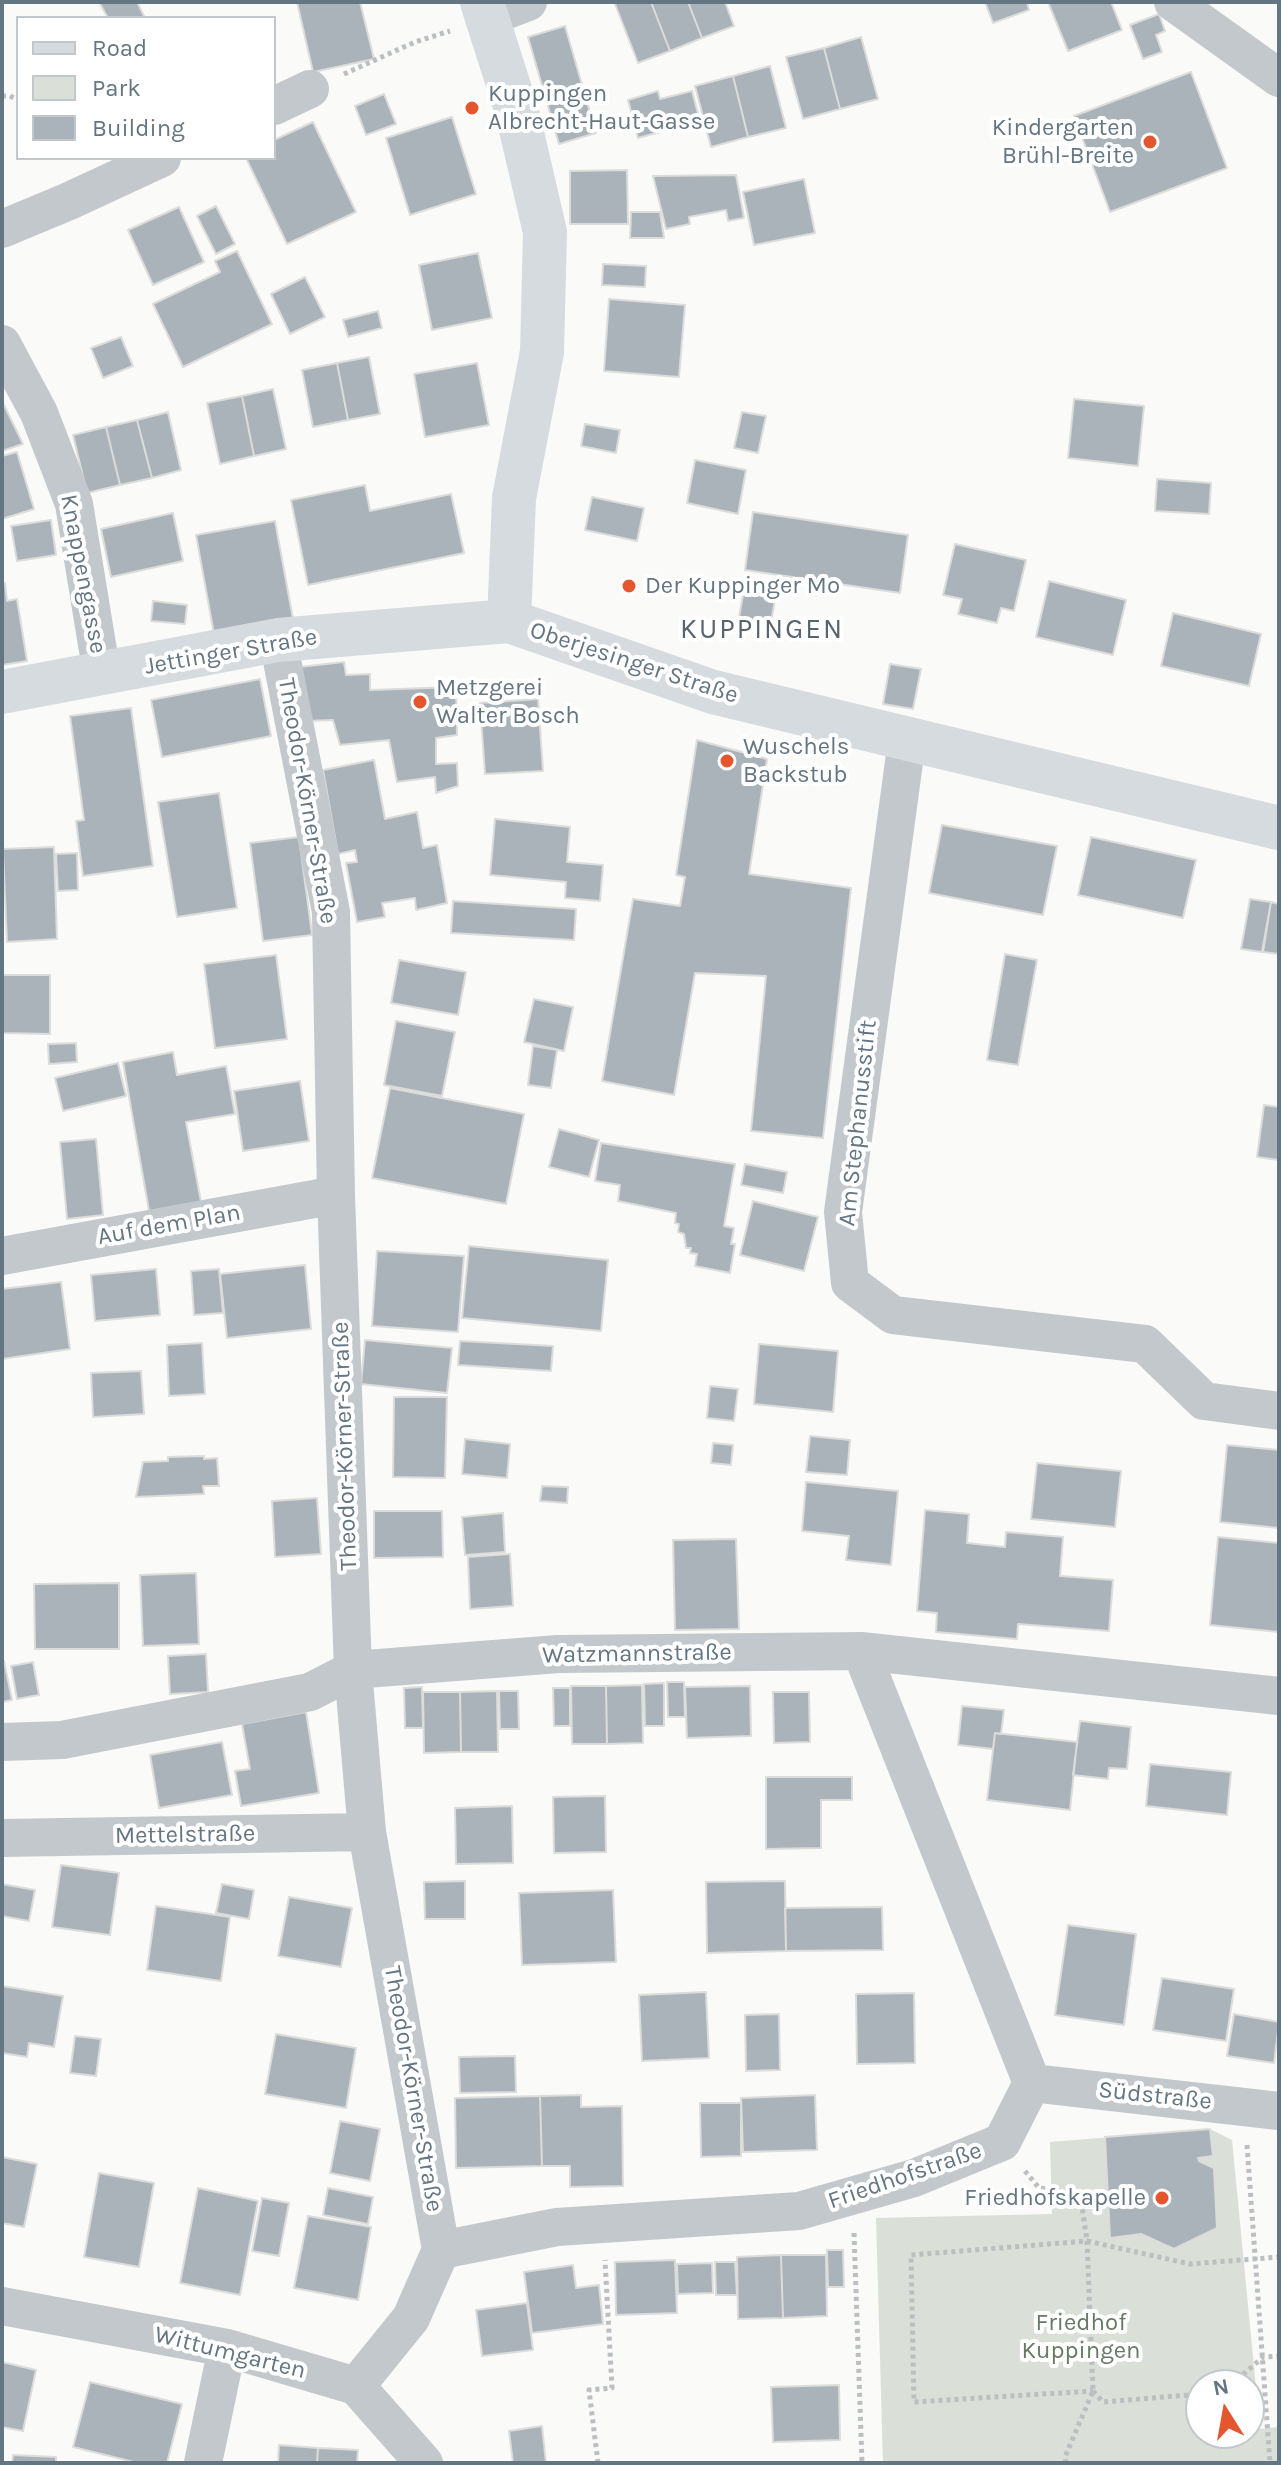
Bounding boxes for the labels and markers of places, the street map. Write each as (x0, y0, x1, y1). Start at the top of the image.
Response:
place label: Kuppingen Albrecht-Haut-Gasse (488, 80, 715, 136)
marker: Kuppingen Albrecht-Haut-Gasse (463, 99, 481, 117)
place label: Kindergarten Brühl-Breite (992, 114, 1134, 170)
marker: Kindergarten Brühl-Breite (1141, 133, 1159, 151)
place label: Der Kuppinger Mo (645, 572, 840, 600)
marker: Der Kuppinger Mo (620, 577, 638, 595)
place label: Metzgerei Walter Bosch (436, 674, 580, 730)
marker: Metzgerei Walter Bosch (411, 693, 429, 711)
place label: Wuschels Backstub (743, 733, 849, 789)
marker: Wuschels Backstub (718, 752, 736, 770)
place label: Friedhofskapelle (964, 2184, 1146, 2212)
marker: Friedhofskapelle (1153, 2189, 1171, 2207)

